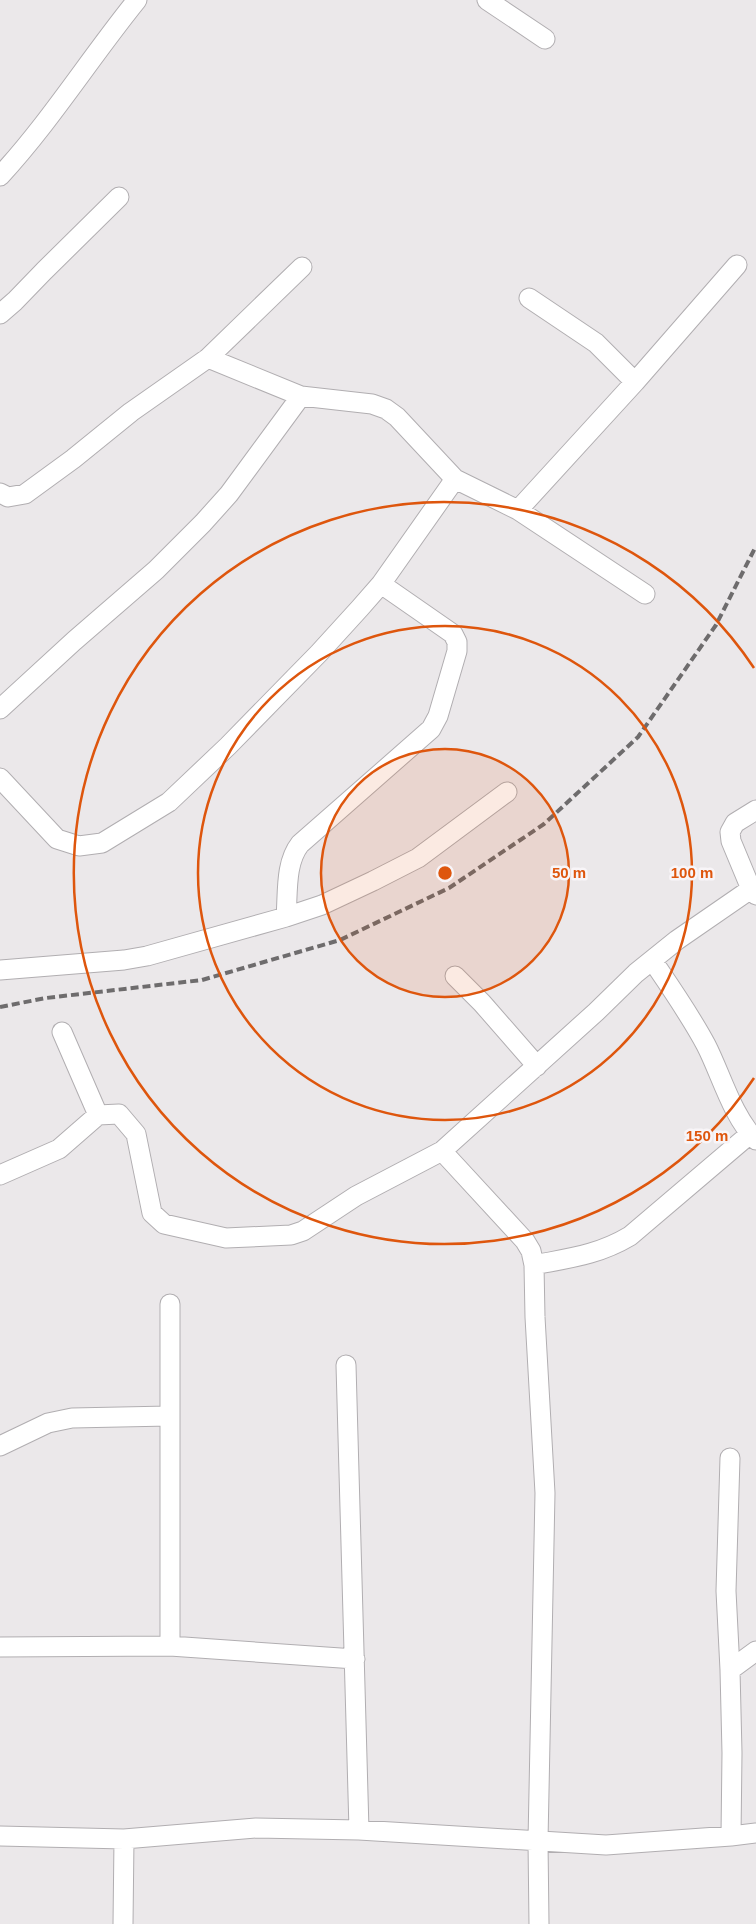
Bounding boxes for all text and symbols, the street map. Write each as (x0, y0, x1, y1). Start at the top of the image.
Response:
centre of rings (436, 864, 454, 882)
text: 50 m (552, 864, 586, 881)
text: 100 m (671, 864, 713, 881)
text: 150 m (686, 1127, 728, 1144)

